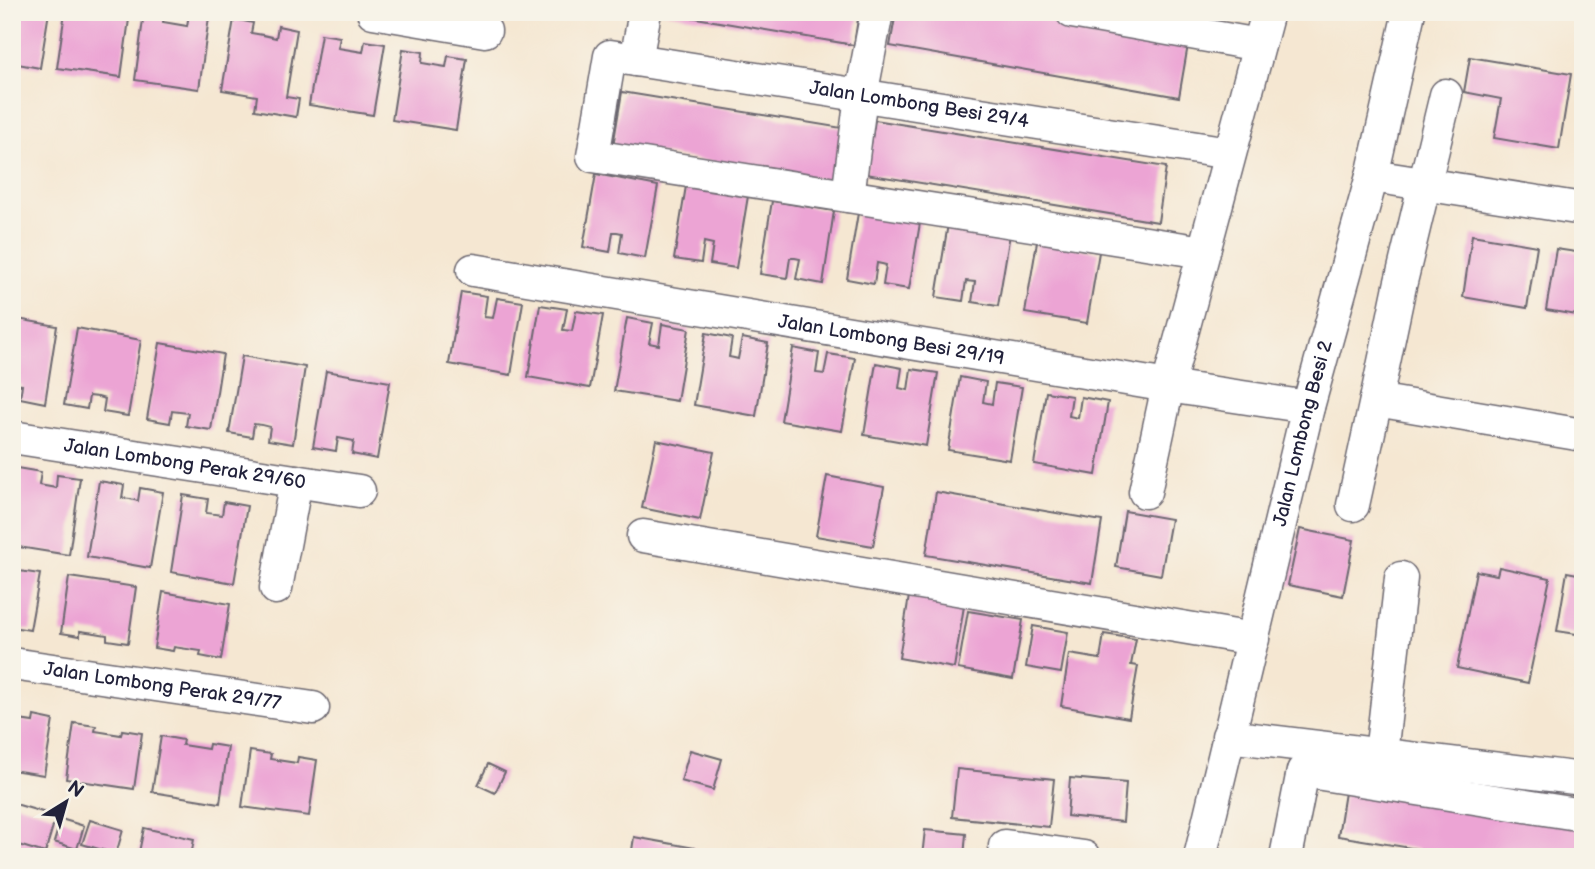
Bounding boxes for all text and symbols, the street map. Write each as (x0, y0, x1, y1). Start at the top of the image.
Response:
street label: Jalan Lombong Besi 29/4 (808, 76, 1031, 133)
street label: Jalan Lombong Besi 29/19 (776, 310, 1006, 370)
street label: Jalan Lombong Besi 2 (1268, 337, 1338, 529)
street label: Jalan Lombong Perak 29/60 (63, 434, 307, 494)
street label: Jalan Lombong Perak 29/77 (42, 657, 283, 715)
north arrow (32, 768, 102, 838)
text: N (63, 776, 88, 803)

